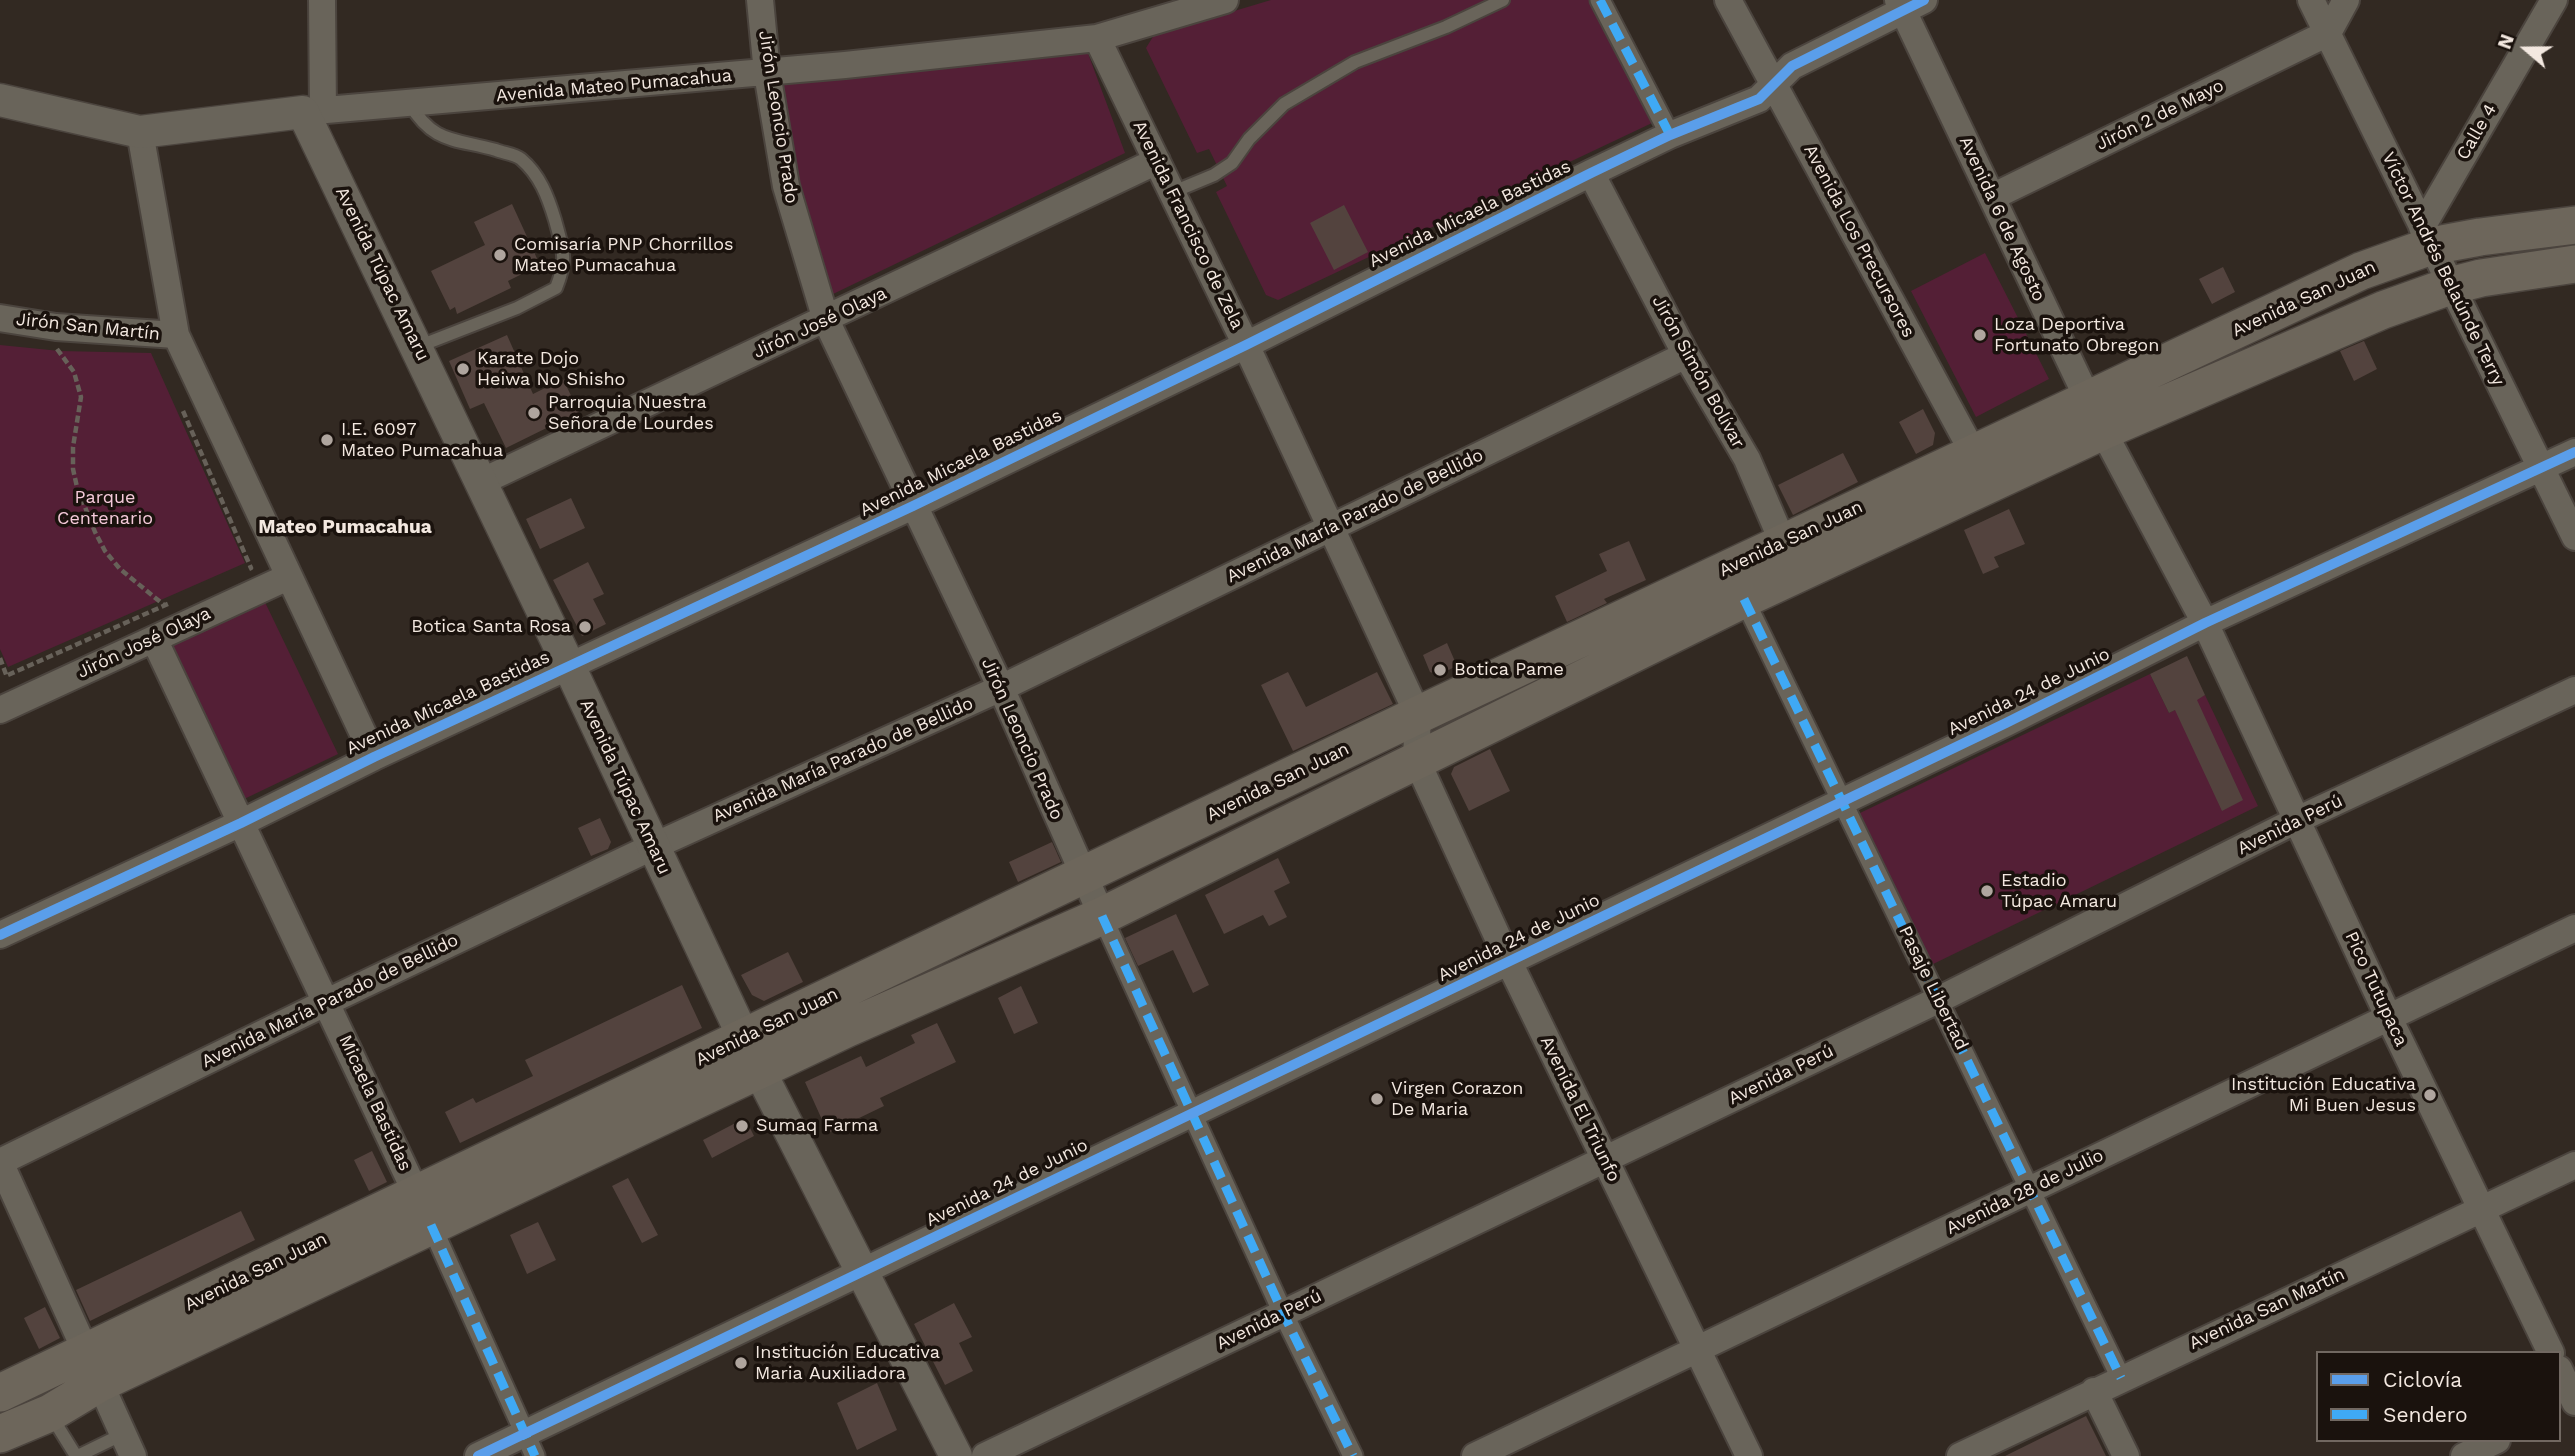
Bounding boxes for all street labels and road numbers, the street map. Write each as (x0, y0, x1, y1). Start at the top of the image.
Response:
street label: Jirón Leoncio Prado (754, 29, 802, 205)
street label: Avenida Mateo Pumacahua (495, 65, 733, 107)
street label: Jirón 2 de Mayo (2093, 75, 2227, 155)
street label: Calle 4 (2452, 100, 2502, 164)
street label: Avenida Francisco de Zela (1128, 117, 1248, 333)
street label: Avenida 6 de Agosto (1954, 133, 2050, 305)
street label: Avenida Los Precursores (1799, 141, 1919, 341)
street label: Víctor Andrés Belaúnde Terry (2377, 149, 2509, 389)
street label: Avenida Micaela Bastidas (1366, 156, 1574, 272)
street label: Avenida Túpac Amaru (330, 184, 434, 364)
street label: Avenida San Juan (2229, 256, 2379, 342)
street label: Jirón José Olaya (750, 283, 890, 363)
street label: Jirón Simón Bolívar (1647, 292, 1749, 452)
street label: Jirón San Martín (15, 309, 161, 345)
street label: Avenida Micaela Bastidas (857, 405, 1065, 521)
street label: Avenida María Parado de Bellido (1223, 444, 1487, 588)
street label: Avenida San Juan (1716, 496, 1866, 582)
street label: Jirón José Olaya (74, 603, 214, 683)
street label: Avenida 24 de Junio (1945, 643, 2113, 741)
street label: Avenida Micaela Bastidas (343, 646, 553, 760)
street label: Jirón Leoncio Prado (977, 655, 1067, 823)
street label: Avenida María Parado de Bellido (709, 693, 977, 827)
street label: Avenida Túpac Amaru (575, 696, 675, 878)
street label: Avenida San Juan (1203, 738, 1353, 826)
street label: Avenida Perú (2234, 790, 2346, 860)
street label: Avenida 24 de Junio (1435, 889, 1603, 987)
street label: Pasaje Libertad (1894, 923, 1972, 1053)
street label: Pico Tutupaca (2340, 928, 2412, 1050)
street label: Avenida María Parado de Bellido (198, 929, 462, 1073)
street label: Avenida San Juan (692, 983, 842, 1071)
street label: Micaela Bastidas (334, 1032, 416, 1174)
street label: Avenida El Triunfo (1535, 1033, 1625, 1185)
street label: Avenida Perú (1725, 1040, 1837, 1110)
street label: Avenida 24 de Junio (923, 1134, 1091, 1232)
street label: Avenida 28 de Julio (1943, 1145, 2107, 1239)
street label: Avenida San Juan (181, 1228, 331, 1316)
street label: Avenida San Martín (2186, 1263, 2348, 1355)
street label: Avenida Perú (1213, 1285, 1325, 1355)

